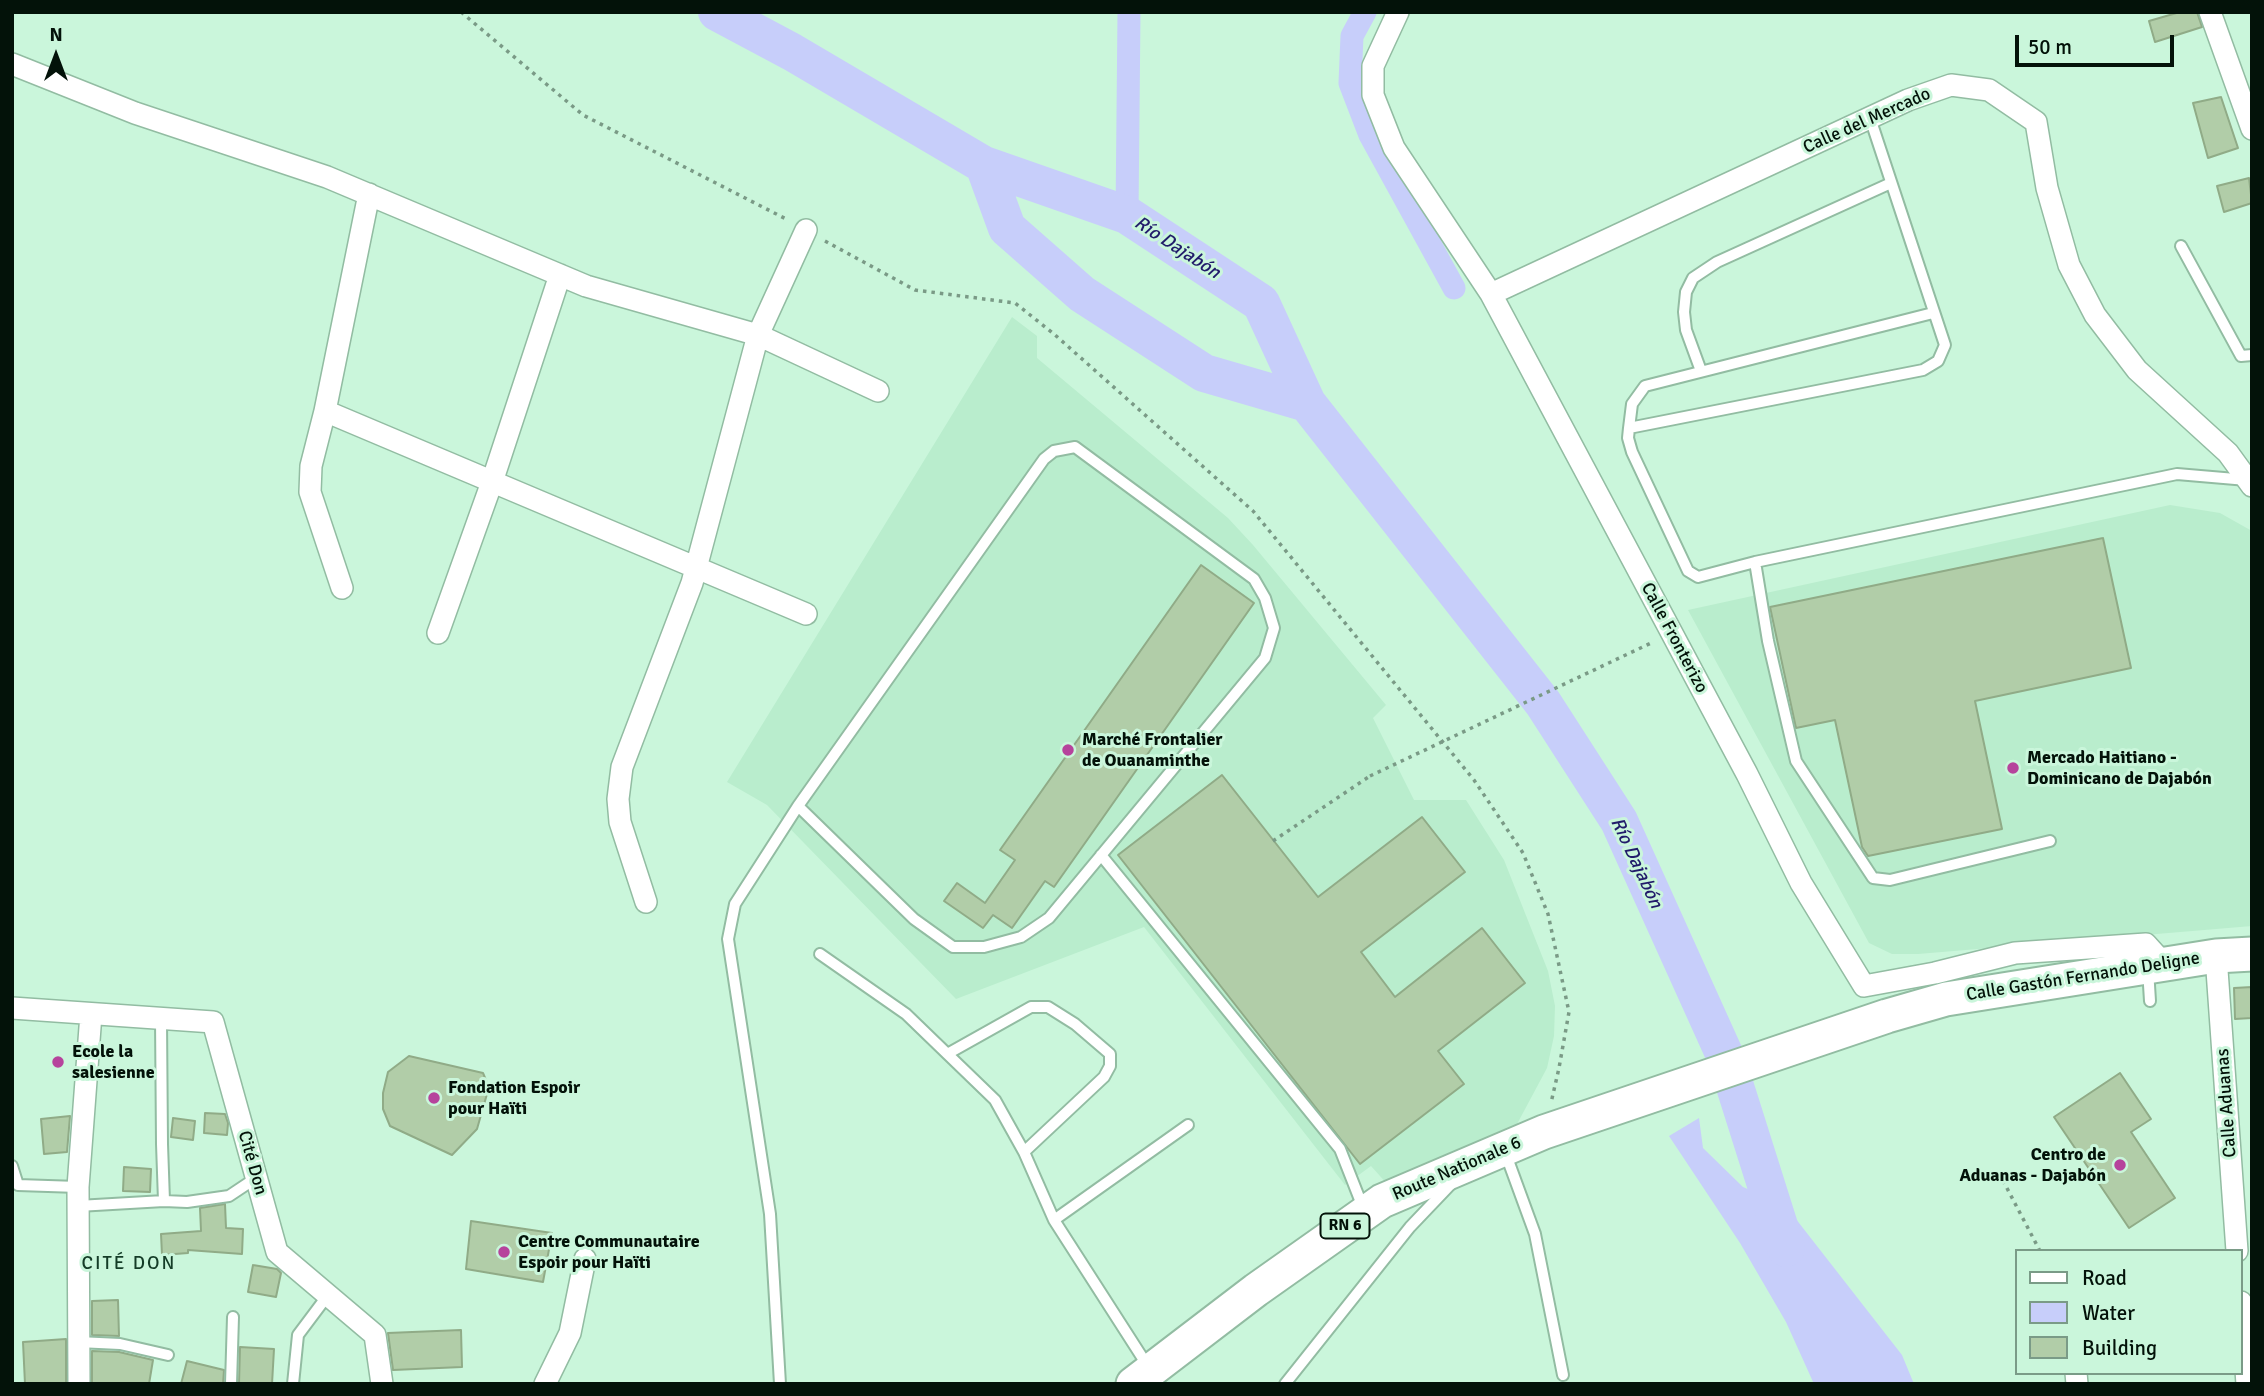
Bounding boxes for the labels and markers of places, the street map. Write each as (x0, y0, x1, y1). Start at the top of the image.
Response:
place label: Marché Frontalier de Ouanaminthe (1082, 729, 1222, 772)
marker: Marché Frontalier de Ouanaminthe (1060, 742, 1076, 758)
place label: Mercado Haitiano - Dominicano de Dajabón (2027, 747, 2212, 790)
marker: Mercado Haitiano - Dominicano de Dajabón (2005, 760, 2021, 776)
place label: Ecole la salesienne (72, 1041, 155, 1084)
marker: Ecole la salesienne (50, 1054, 66, 1070)
place label: Fondation Espoir pour Haïti (448, 1077, 580, 1120)
marker: Fondation Espoir pour Haïti (426, 1090, 442, 1106)
place label: Centro de Aduanas - Dajabón (1959, 1144, 2106, 1186)
marker: Centro de Aduanas - Dajabón (2112, 1157, 2128, 1173)
place label: Centre Communautaire Espoir pour Haïti (518, 1231, 700, 1274)
marker: Centre Communautaire Espoir pour Haïti (496, 1244, 512, 1260)

